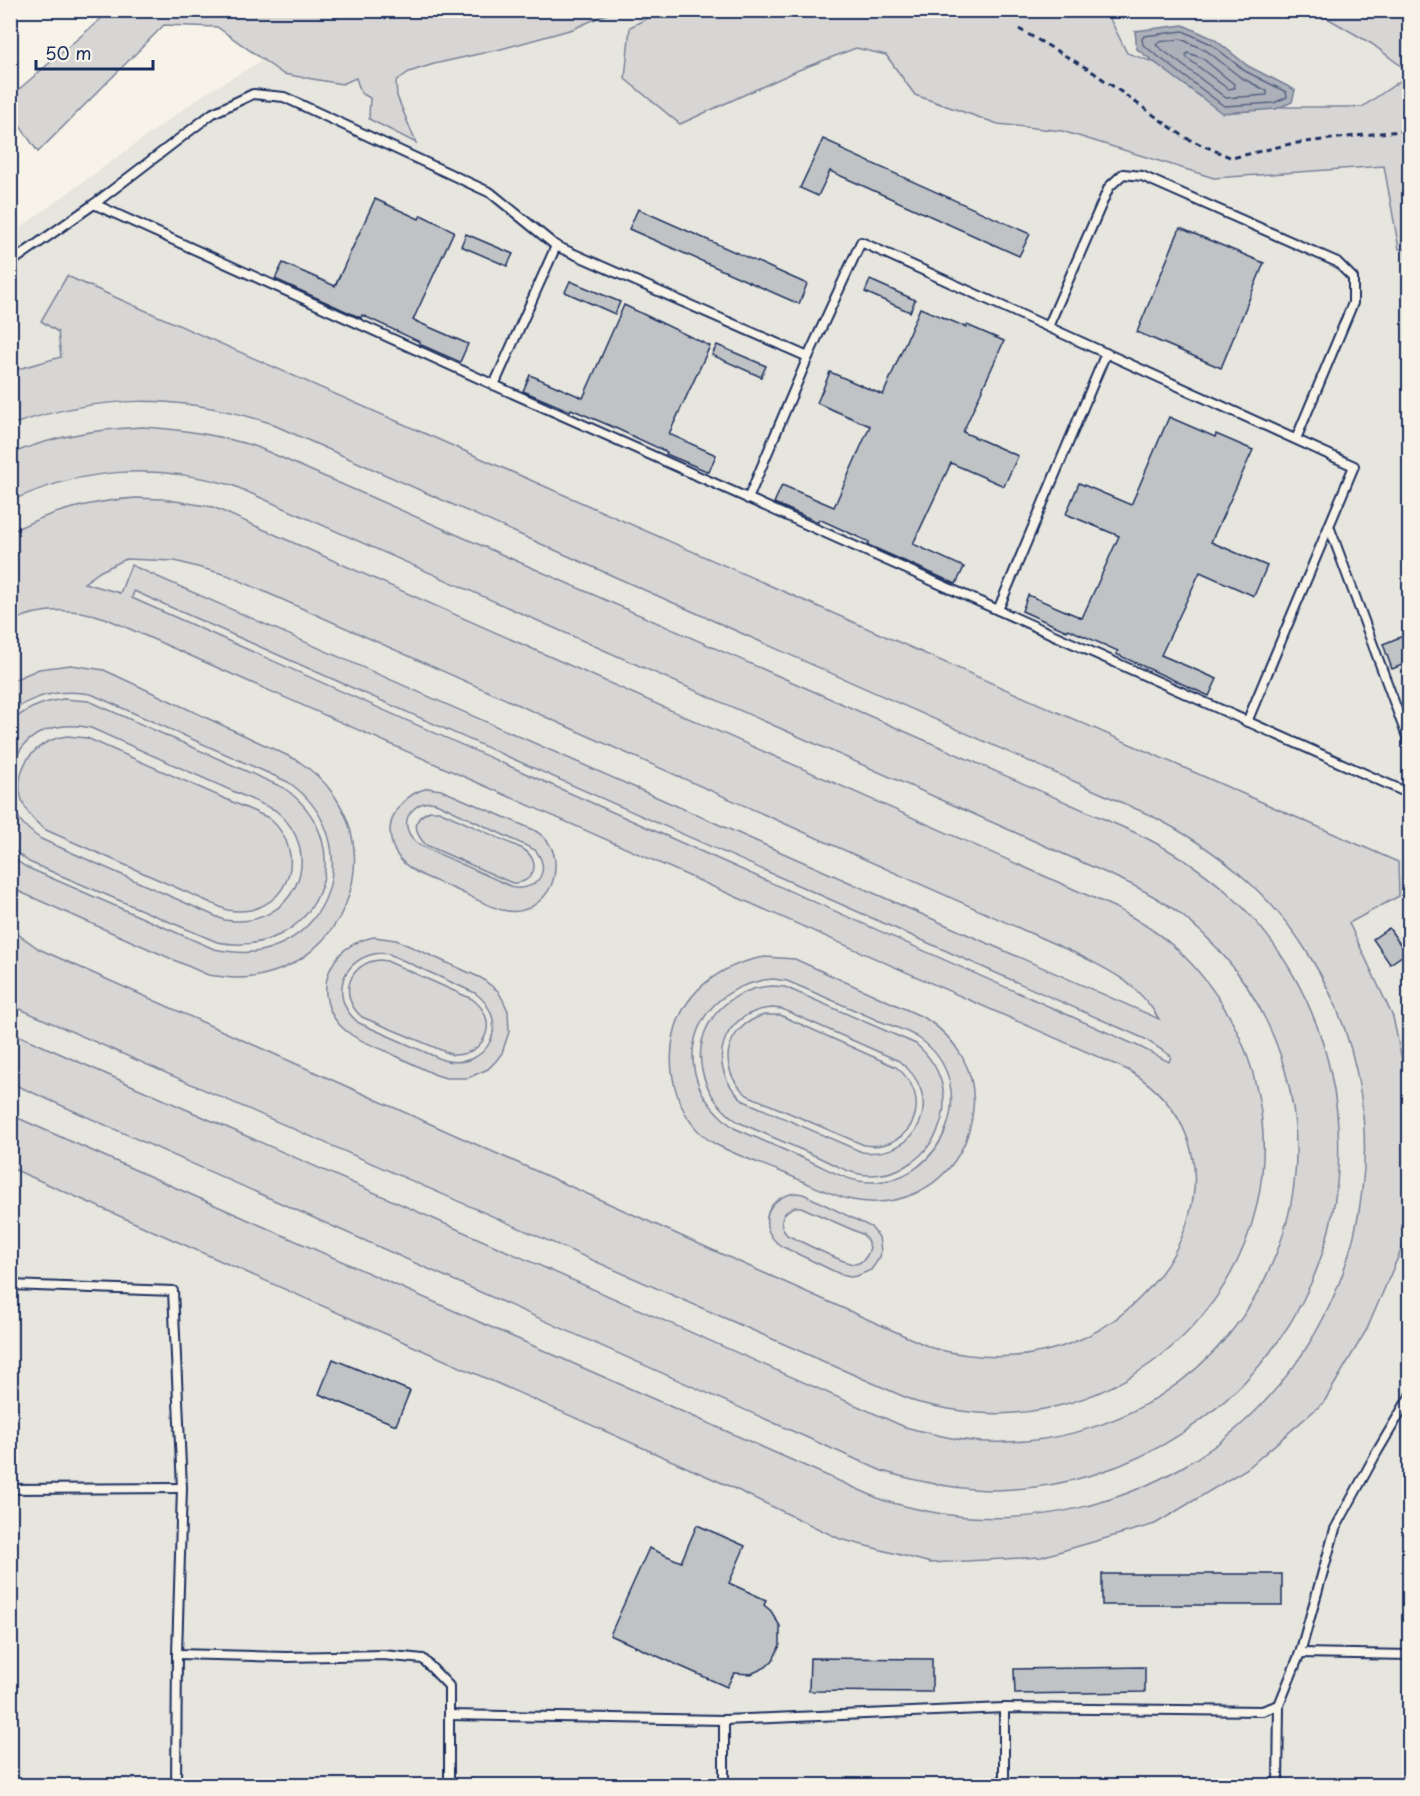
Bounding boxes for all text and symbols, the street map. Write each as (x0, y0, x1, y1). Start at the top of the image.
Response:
scale bar (36, 33, 153, 71)
text: 50 m (45, 39, 92, 66)

